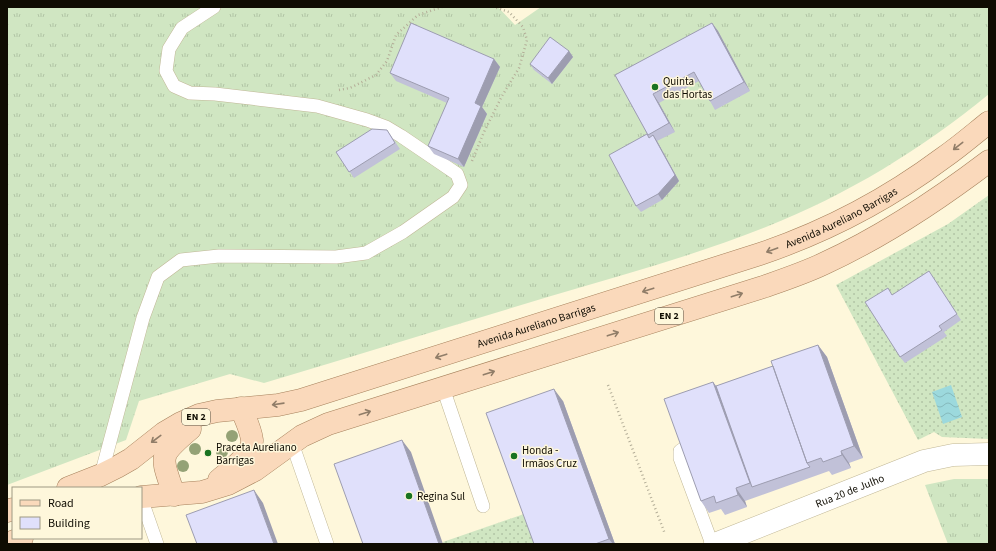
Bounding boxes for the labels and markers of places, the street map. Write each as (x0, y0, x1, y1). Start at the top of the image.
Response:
place label: Quinta das Hortas (663, 74, 712, 102)
marker: Quinta das Hortas (650, 82, 660, 92)
place label: Praceta Aureliano Barrigas (216, 440, 297, 468)
place label: Honda - Irmãos Cruz (522, 443, 577, 471)
marker: Praceta Aureliano Barrigas (203, 448, 213, 458)
marker: Honda - Irmãos Cruz (509, 451, 519, 461)
place label: Regina Sul (417, 489, 465, 504)
marker: Regina Sul (404, 491, 414, 501)

